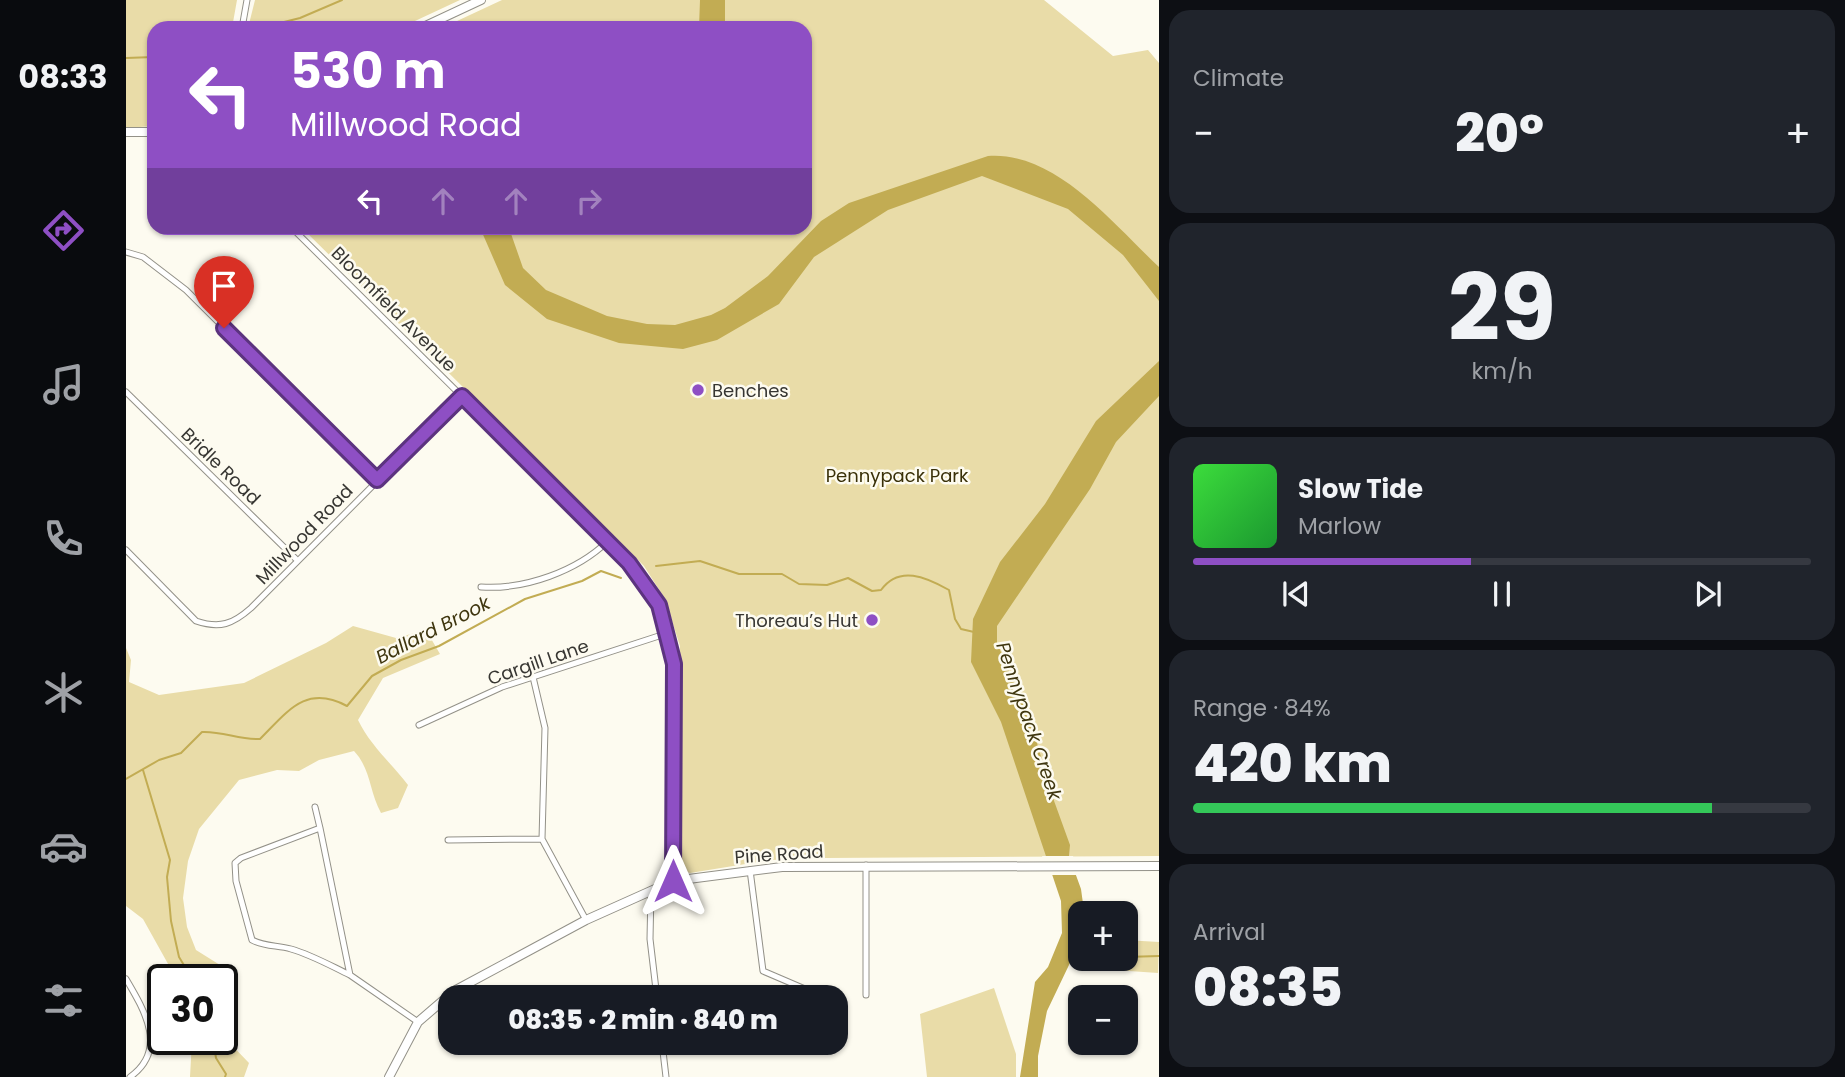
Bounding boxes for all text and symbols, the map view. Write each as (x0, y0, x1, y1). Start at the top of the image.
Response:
text: 530 m (290, 37, 446, 105)
icon: left (175, 49, 266, 140)
text: 08:33 (18, 54, 108, 99)
text: Climate (1193, 62, 1284, 94)
text: 20° (1455, 97, 1544, 170)
text: Millwood Road (290, 102, 522, 147)
text: − (1193, 107, 1214, 160)
text: + (1785, 107, 1811, 160)
icon: left (351, 182, 389, 220)
icon: ahead (424, 182, 462, 220)
icon: ahead (497, 182, 535, 220)
icon: right (570, 182, 608, 220)
icon: directions (39, 206, 88, 255)
street label: Bloomfield Avenue (326, 241, 462, 377)
text: 29 (1448, 244, 1556, 372)
pin (194, 256, 254, 328)
icon: arrive (205, 267, 243, 305)
text: km/h (1471, 355, 1533, 387)
icon: music (39, 360, 88, 409)
place label: Benches (712, 378, 789, 403)
marker: Benches (690, 382, 706, 398)
street label: Bridle Road (176, 422, 266, 510)
park label: Pennypack Park (826, 463, 969, 488)
text: Slow Tide (1298, 471, 1423, 507)
street label: Millwood Road (250, 478, 358, 590)
text: Marlow (1298, 510, 1381, 542)
icon: phone (39, 514, 88, 563)
icon: previous (1277, 575, 1315, 613)
icon: pause (1483, 575, 1521, 613)
icon: next (1689, 575, 1727, 613)
water label: Ballard Brook (371, 589, 496, 670)
place label: Thoreau’s Hut (735, 608, 858, 633)
marker: Thoreau’s Hut (864, 612, 880, 628)
street label: Cargill Lane (484, 633, 592, 691)
water label: Pennypack Creek (989, 638, 1069, 805)
icon: climate (39, 668, 88, 717)
text: Range · 84% (1193, 692, 1331, 724)
text: 420 km (1193, 727, 1392, 800)
icon: car (39, 822, 88, 871)
street label: Pine Road (734, 838, 824, 870)
position arrow (636, 844, 710, 918)
map controls (1068, 901, 1138, 1055)
button: + (1068, 901, 1138, 971)
text: Arrival (1193, 916, 1265, 948)
text: 08:35 (1193, 951, 1343, 1024)
speed limit sign: 30 (147, 964, 238, 1055)
icon: filters (39, 976, 88, 1025)
button: − (1068, 985, 1138, 1055)
text: 08:35 · 2 min · 840 m (508, 1002, 778, 1038)

